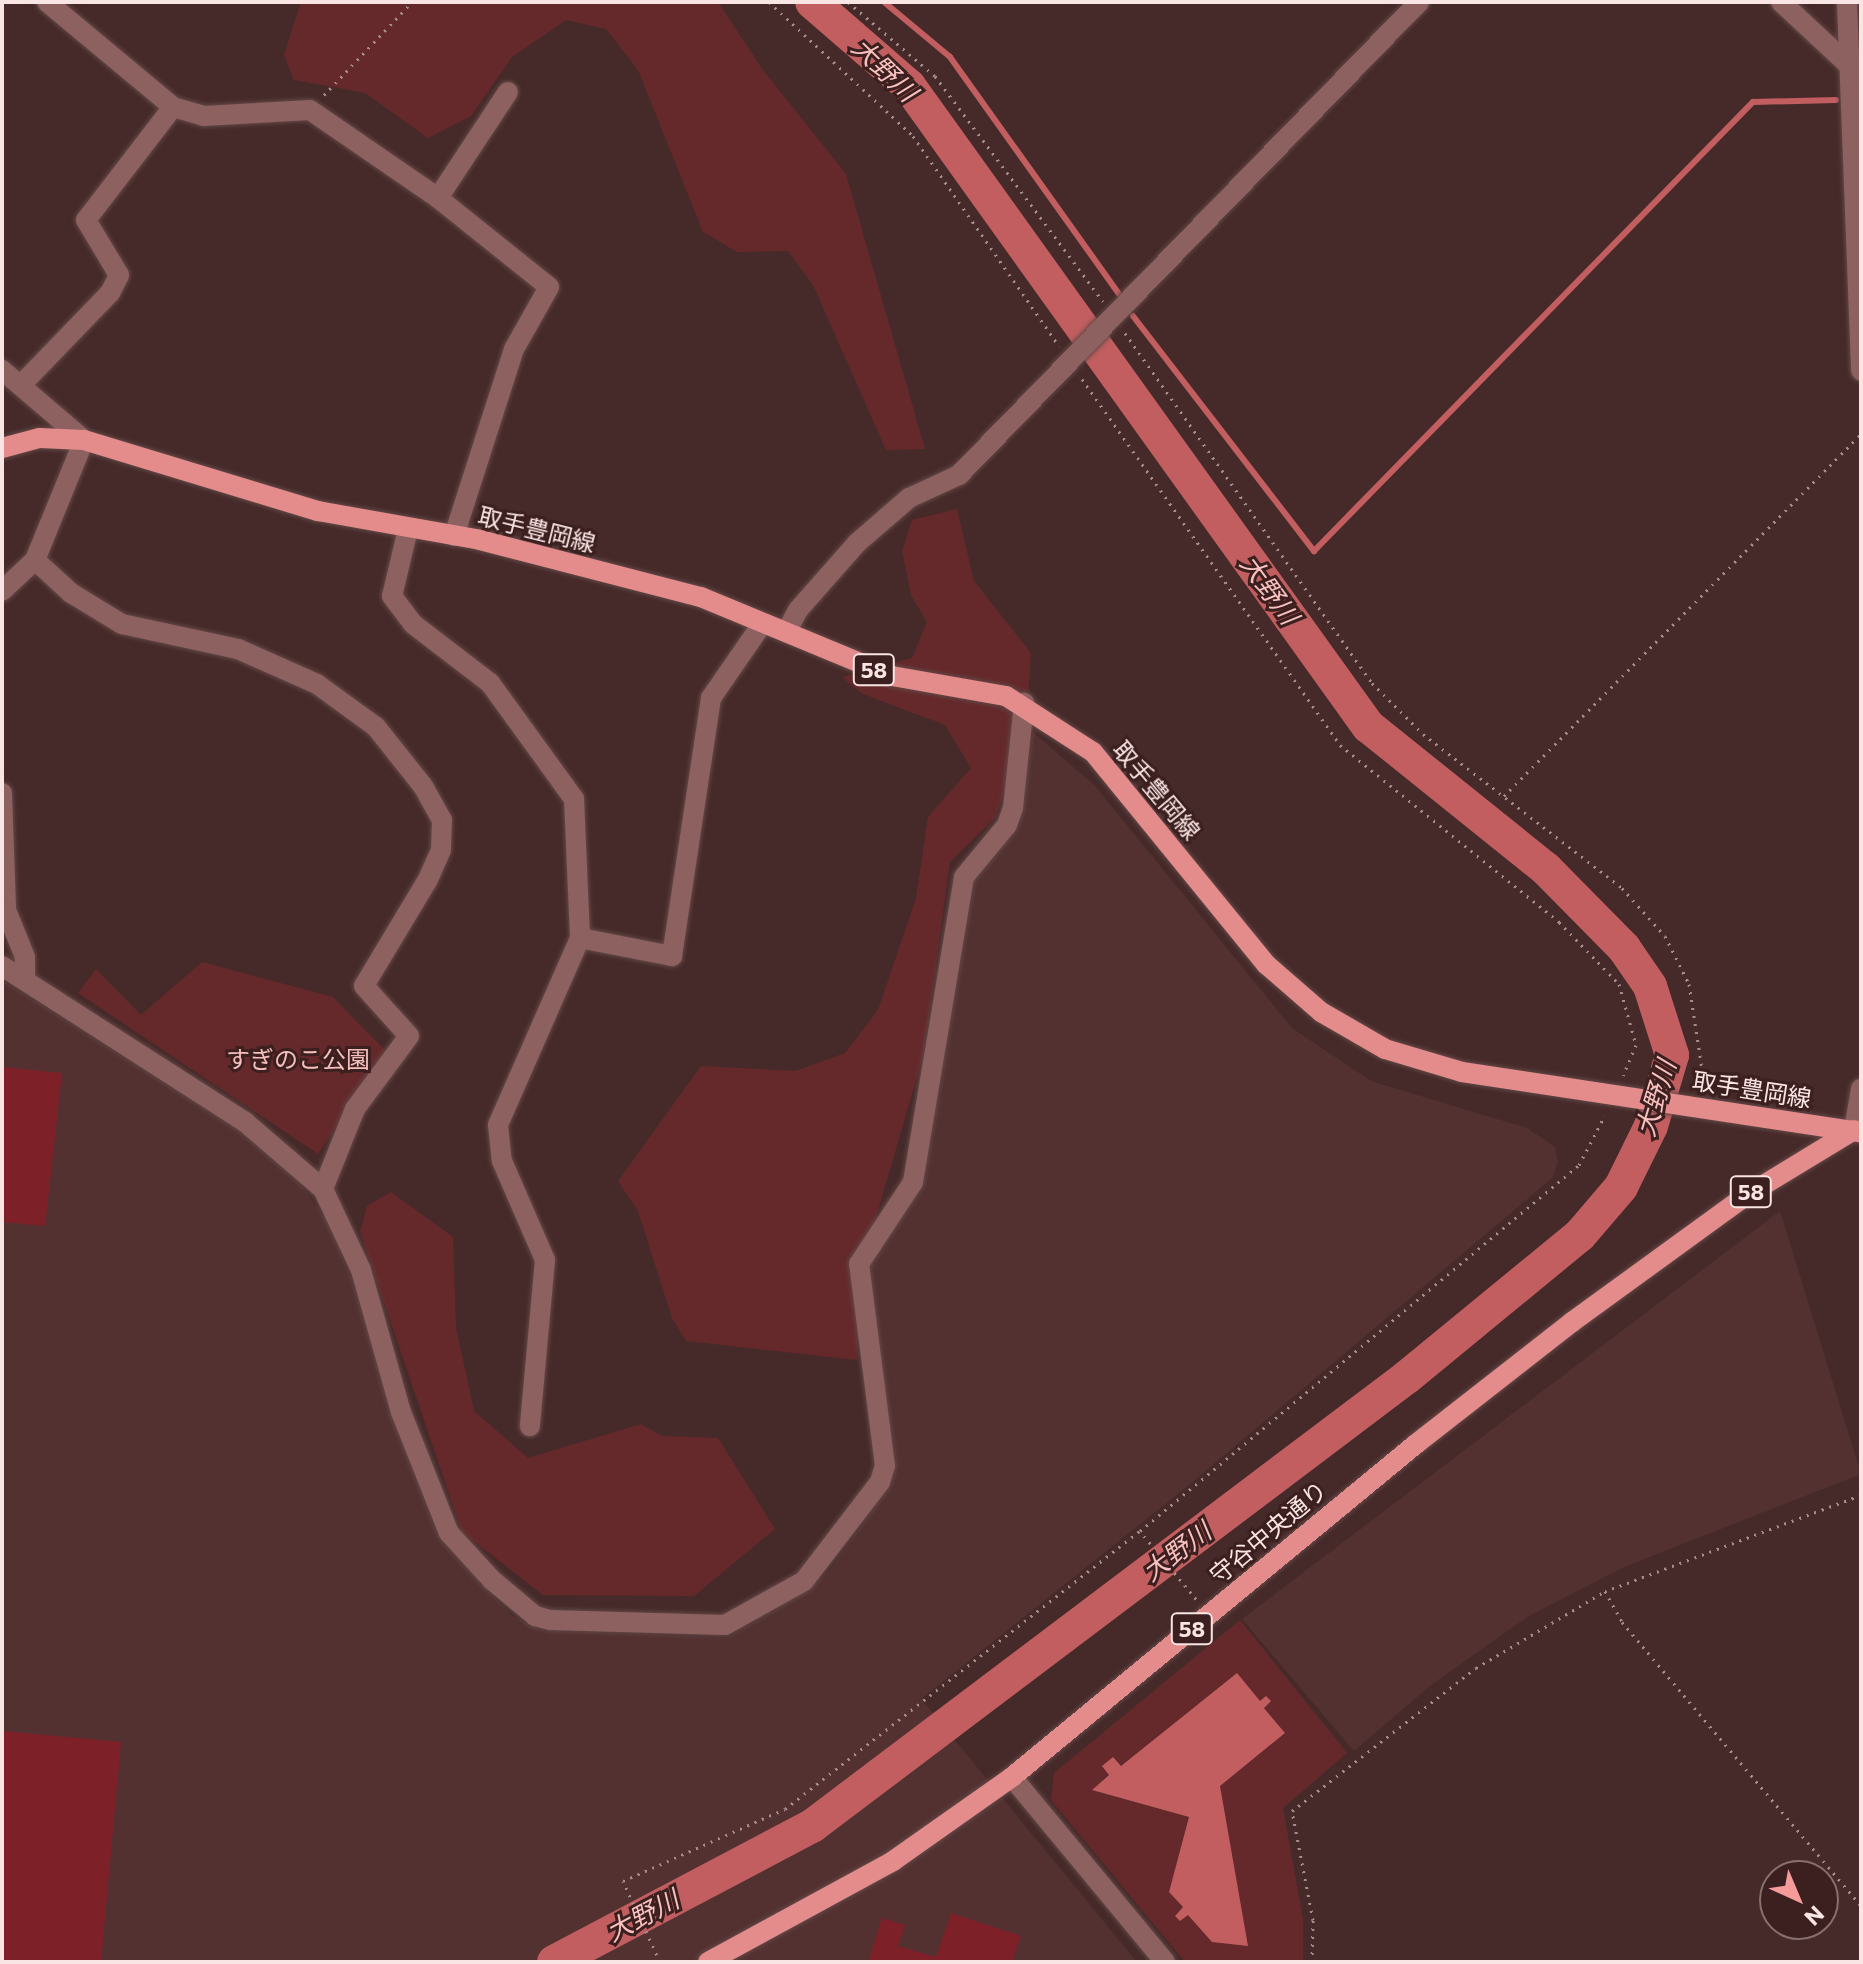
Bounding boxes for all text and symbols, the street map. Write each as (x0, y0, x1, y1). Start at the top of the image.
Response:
water label: 大野川 (846, 31, 924, 107)
street label: 取手豊岡線 (475, 501, 599, 557)
water label: 大野川 (1234, 548, 1306, 630)
road number: 58 (852, 652, 896, 688)
street label: 取手豊岡線 (1107, 735, 1207, 845)
park label: すぎのこ公園 (226, 1045, 370, 1073)
water label: 大野川 (1629, 1056, 1681, 1140)
street label: 取手豊岡線 (1690, 1065, 1814, 1113)
road number: 58 (1729, 1174, 1773, 1210)
street label: 守谷中央通り (1204, 1475, 1332, 1589)
water label: 大野川 (1135, 1515, 1217, 1587)
road number: 58 (1170, 1611, 1214, 1647)
north arrow (1759, 1860, 1839, 1940)
water label: 大野川 (600, 1883, 684, 1947)
text: N (1799, 1901, 1830, 1932)

